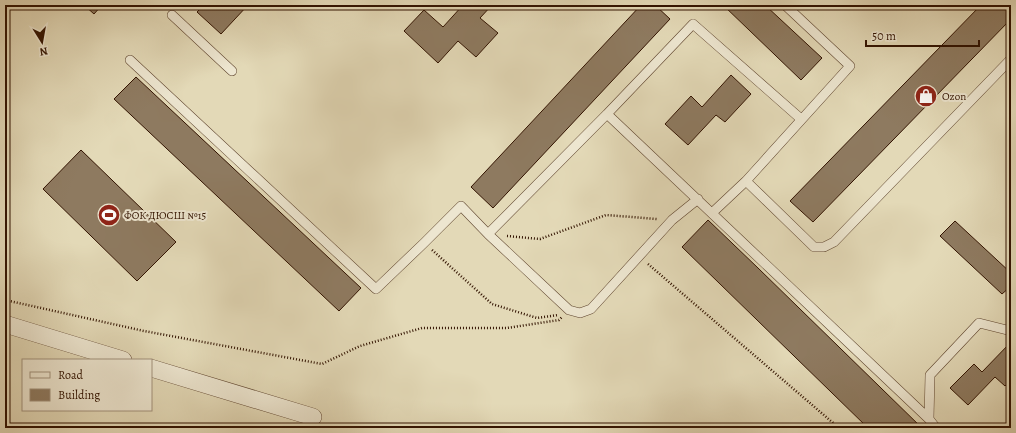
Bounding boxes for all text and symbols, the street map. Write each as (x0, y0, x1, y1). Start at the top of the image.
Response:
north arrow (22, 22, 62, 62)
scale bar (866, 22, 979, 48)
text: 50 m (872, 28, 896, 44)
text: N (38, 43, 49, 59)
shop icon: Ozon (913, 83, 939, 109)
place label: Ozon (942, 89, 966, 104)
sports icon: ФОК ДЮСШ №15 (96, 202, 122, 228)
place label: ФОК ДЮСШ №15 (124, 208, 207, 223)
legend (22, 359, 152, 411)
text: Road (58, 367, 84, 383)
text: Building (58, 387, 100, 403)

